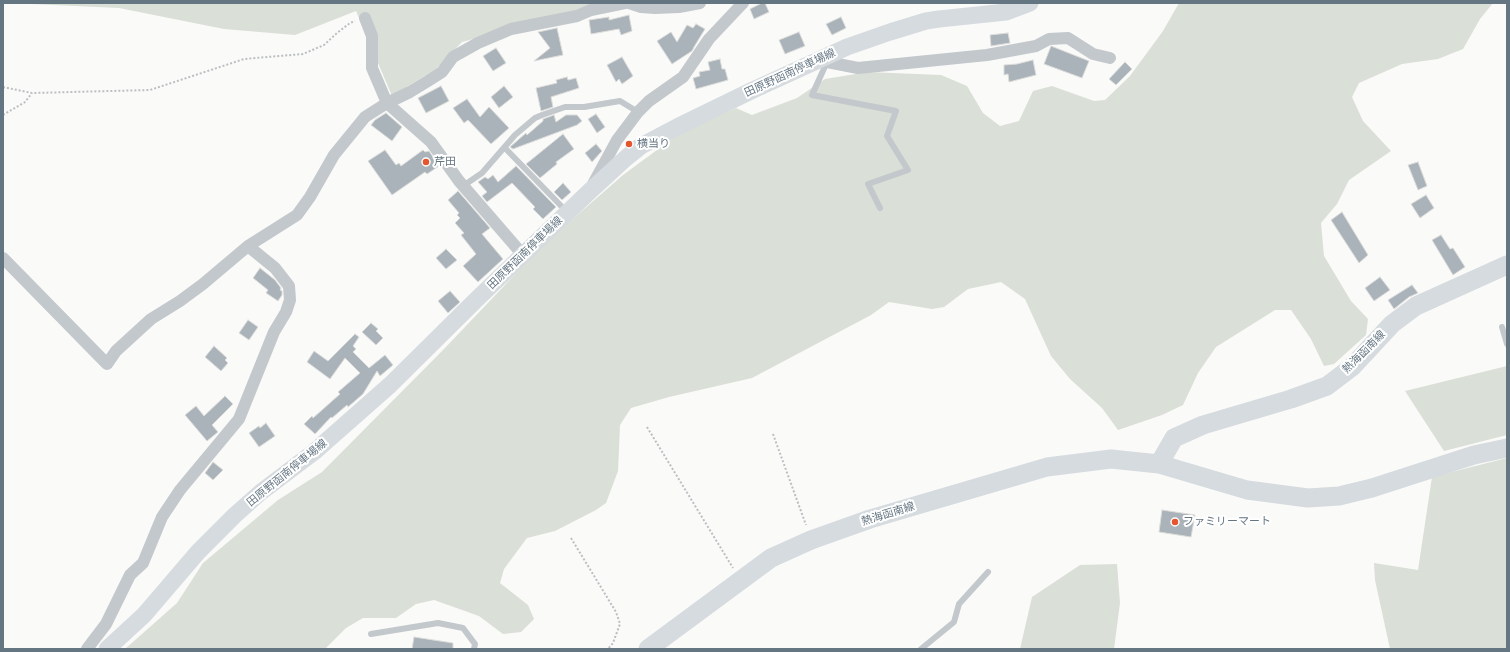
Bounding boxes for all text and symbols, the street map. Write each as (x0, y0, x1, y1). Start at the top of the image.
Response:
street label: 田原野函南停車場線 (742, 46, 838, 100)
place label: 横当り (637, 137, 670, 151)
marker: 横当り (624, 139, 634, 149)
place label: 芹田 (434, 155, 456, 169)
marker: 芹田 (421, 157, 431, 167)
street label: 田原野函南停車場線 (485, 214, 565, 292)
street label: 熱海函南線 (1340, 328, 1388, 376)
street label: 田原野函南停車場線 (244, 437, 330, 509)
street label: 熱海函南線 (860, 500, 916, 528)
place label: ファミリーマート (1183, 515, 1271, 529)
marker: ファミリーマート (1170, 517, 1180, 527)

